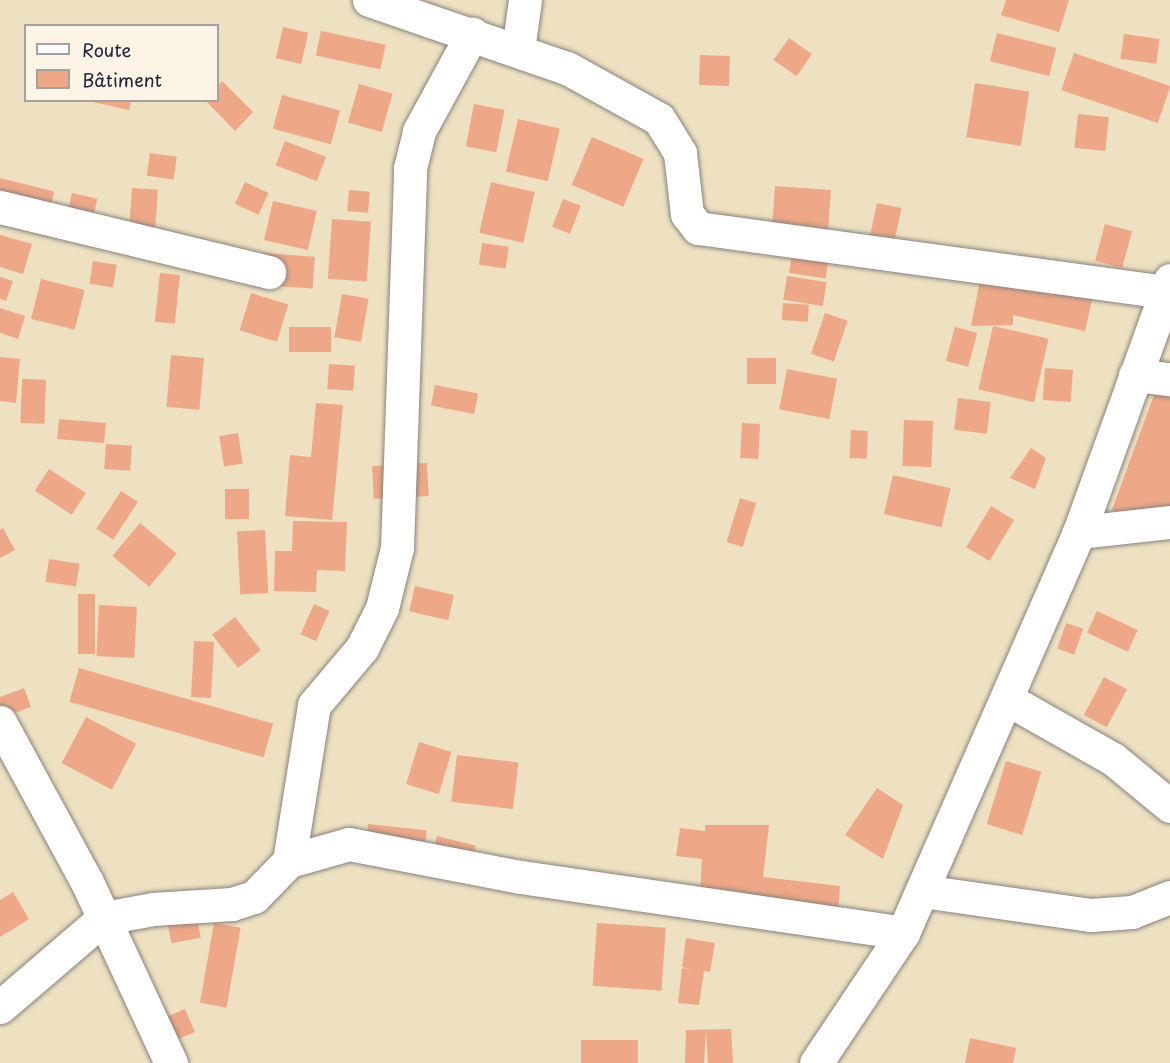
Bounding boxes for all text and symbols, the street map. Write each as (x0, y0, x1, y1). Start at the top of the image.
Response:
legend (24, 24, 219, 102)
text: Route (82, 36, 131, 63)
text: Bâtiment (82, 66, 162, 93)

